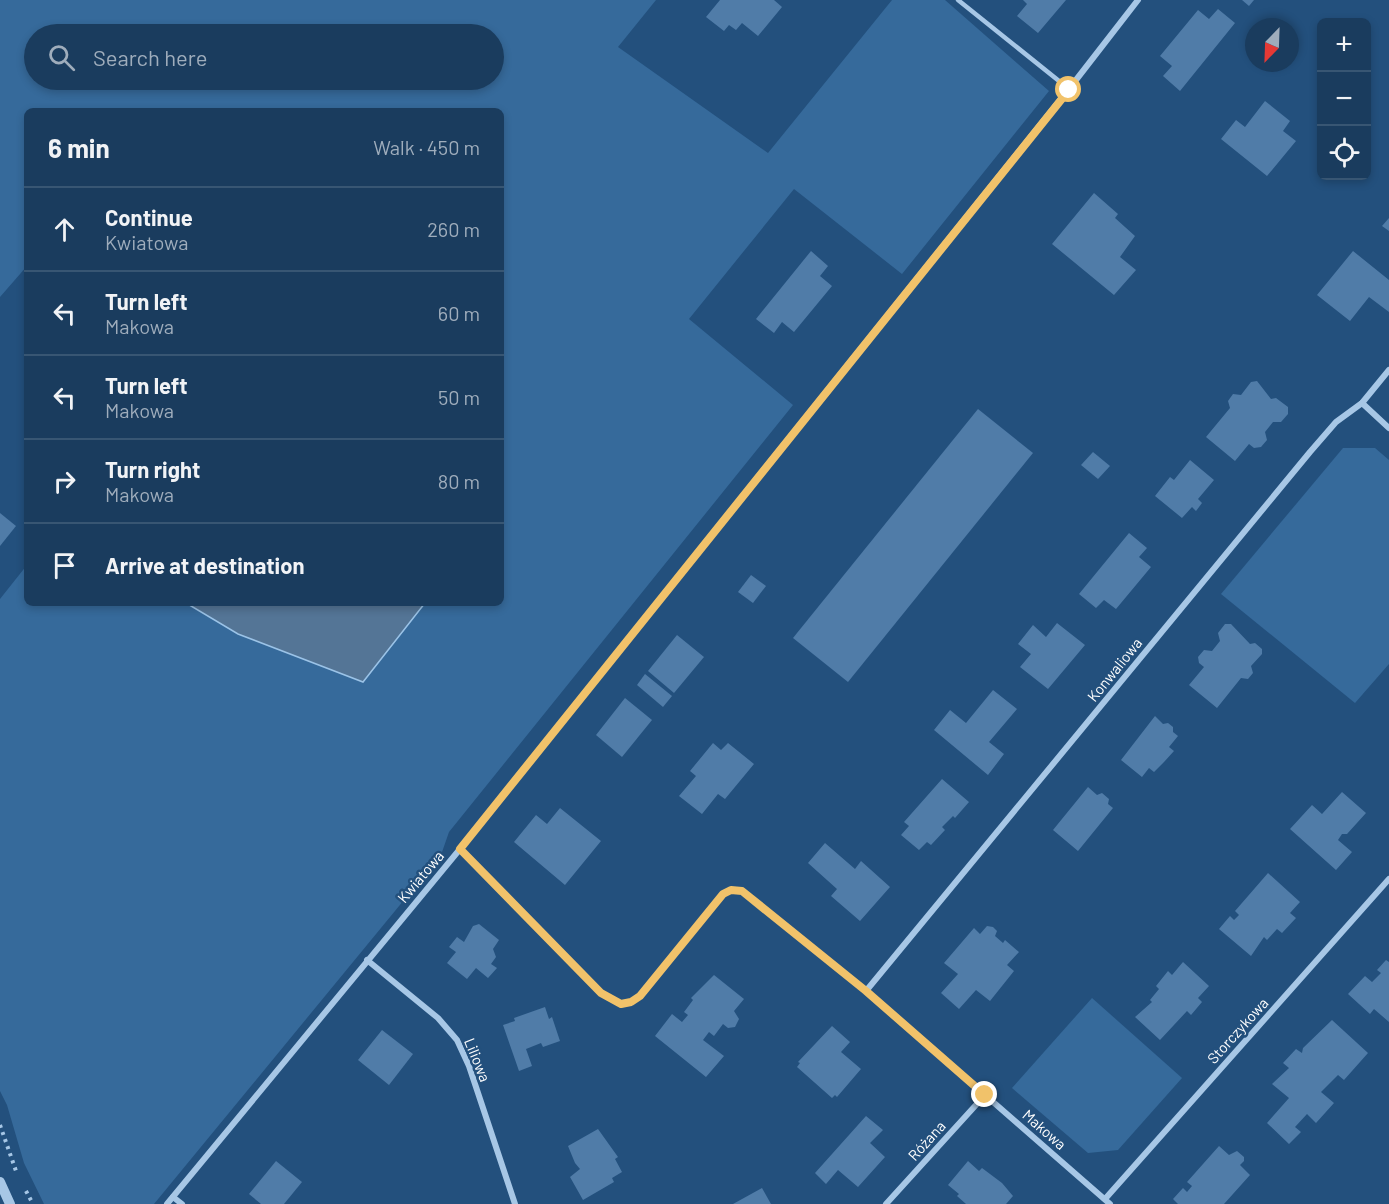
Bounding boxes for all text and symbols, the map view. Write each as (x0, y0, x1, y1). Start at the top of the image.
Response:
north arrow (1245, 18, 1299, 72)
map controls (1317, 18, 1371, 180)
button: + (1317, 18, 1371, 72)
search box (24, 24, 504, 90)
icon: search (45, 41, 78, 74)
text: Search here (93, 44, 207, 70)
button: − (1317, 72, 1371, 126)
route start (1055, 76, 1081, 102)
button: locate (1317, 126, 1371, 180)
text: 6 min (48, 132, 110, 163)
text: Walk · 450 m (373, 135, 480, 159)
text: Continue (105, 204, 193, 230)
icon: ahead (48, 213, 81, 246)
text: 260 m (427, 217, 480, 241)
text: Kwiatowa (105, 230, 188, 254)
text: Turn left (105, 288, 188, 314)
icon: left (48, 297, 81, 330)
text: 60 m (438, 301, 480, 325)
text: Makowa (105, 314, 174, 338)
text: Turn left (105, 372, 188, 398)
icon: left (48, 381, 81, 414)
text: 50 m (438, 385, 480, 409)
text: Makowa (105, 398, 174, 422)
text: Turn right (105, 456, 200, 482)
icon: right (48, 465, 81, 498)
text: 80 m (438, 469, 480, 493)
text: Makowa (105, 482, 174, 506)
icon: arrive (48, 549, 81, 582)
text: Arrive at destination (105, 552, 304, 578)
street label: Konwaliowa (1083, 634, 1145, 705)
street label: Kwiatowa (393, 847, 447, 906)
street label: Storczykowa (1203, 994, 1272, 1067)
street label: Liliowa (461, 1035, 495, 1084)
route end (971, 1081, 997, 1107)
street label: Makowa (1019, 1105, 1070, 1153)
street label: Różana (904, 1117, 949, 1164)

